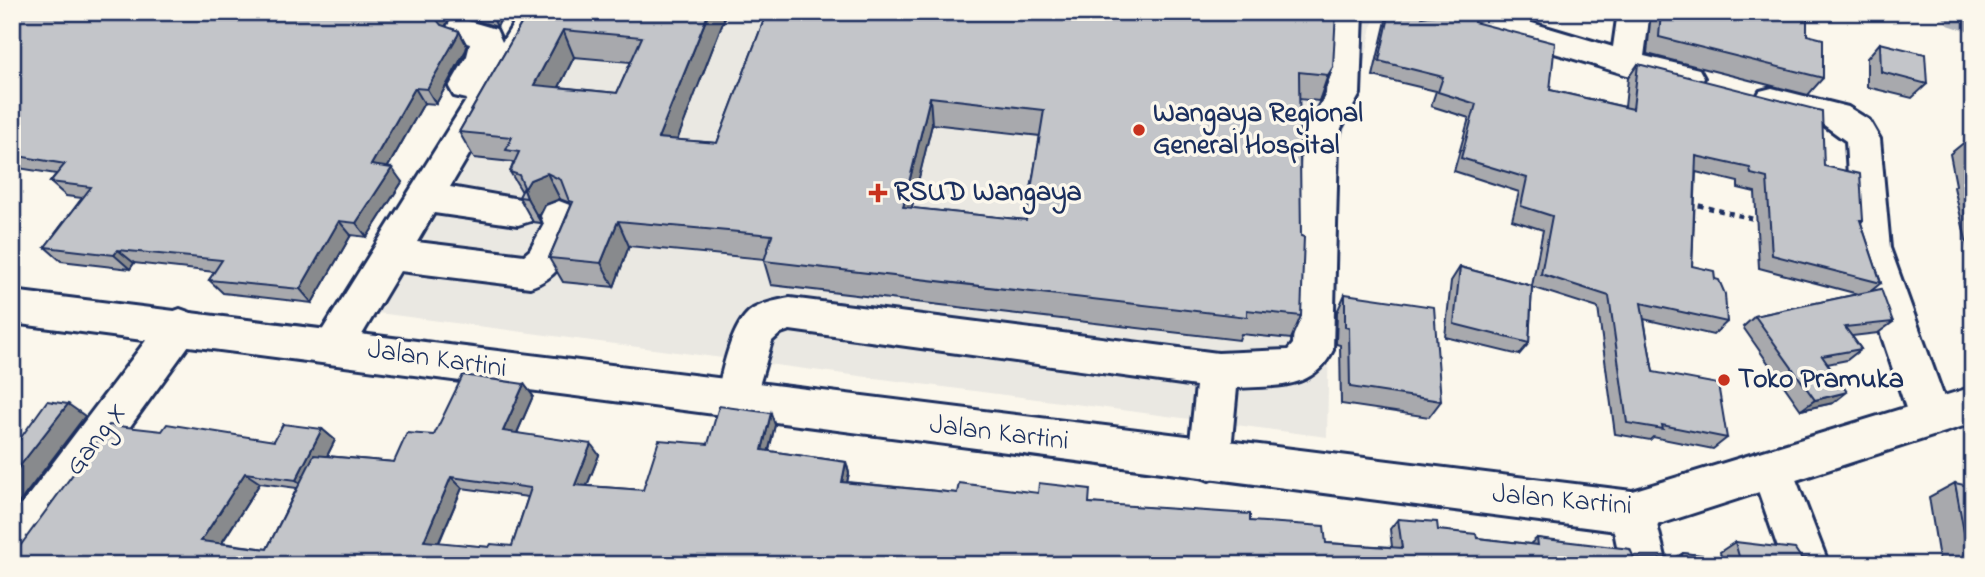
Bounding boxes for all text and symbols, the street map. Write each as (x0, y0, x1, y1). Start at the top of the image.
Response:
place label: Wangaya Regional General Hospital (1153, 94, 1363, 167)
marker: Wangaya Regional General Hospital (1131, 122, 1147, 138)
place label: RSUD Wangaya (894, 173, 1082, 215)
marker: RSUD Wangaya (868, 183, 888, 203)
street label: Jalan Kartini (365, 330, 509, 390)
place label: Toko Pramuka (1738, 360, 1904, 401)
marker: Toko Pramuka (1716, 372, 1732, 388)
street label: Gang X (56, 395, 138, 485)
street label: Jalan Kartini (927, 405, 1071, 463)
street label: Jalan Kartini (1490, 474, 1634, 528)

